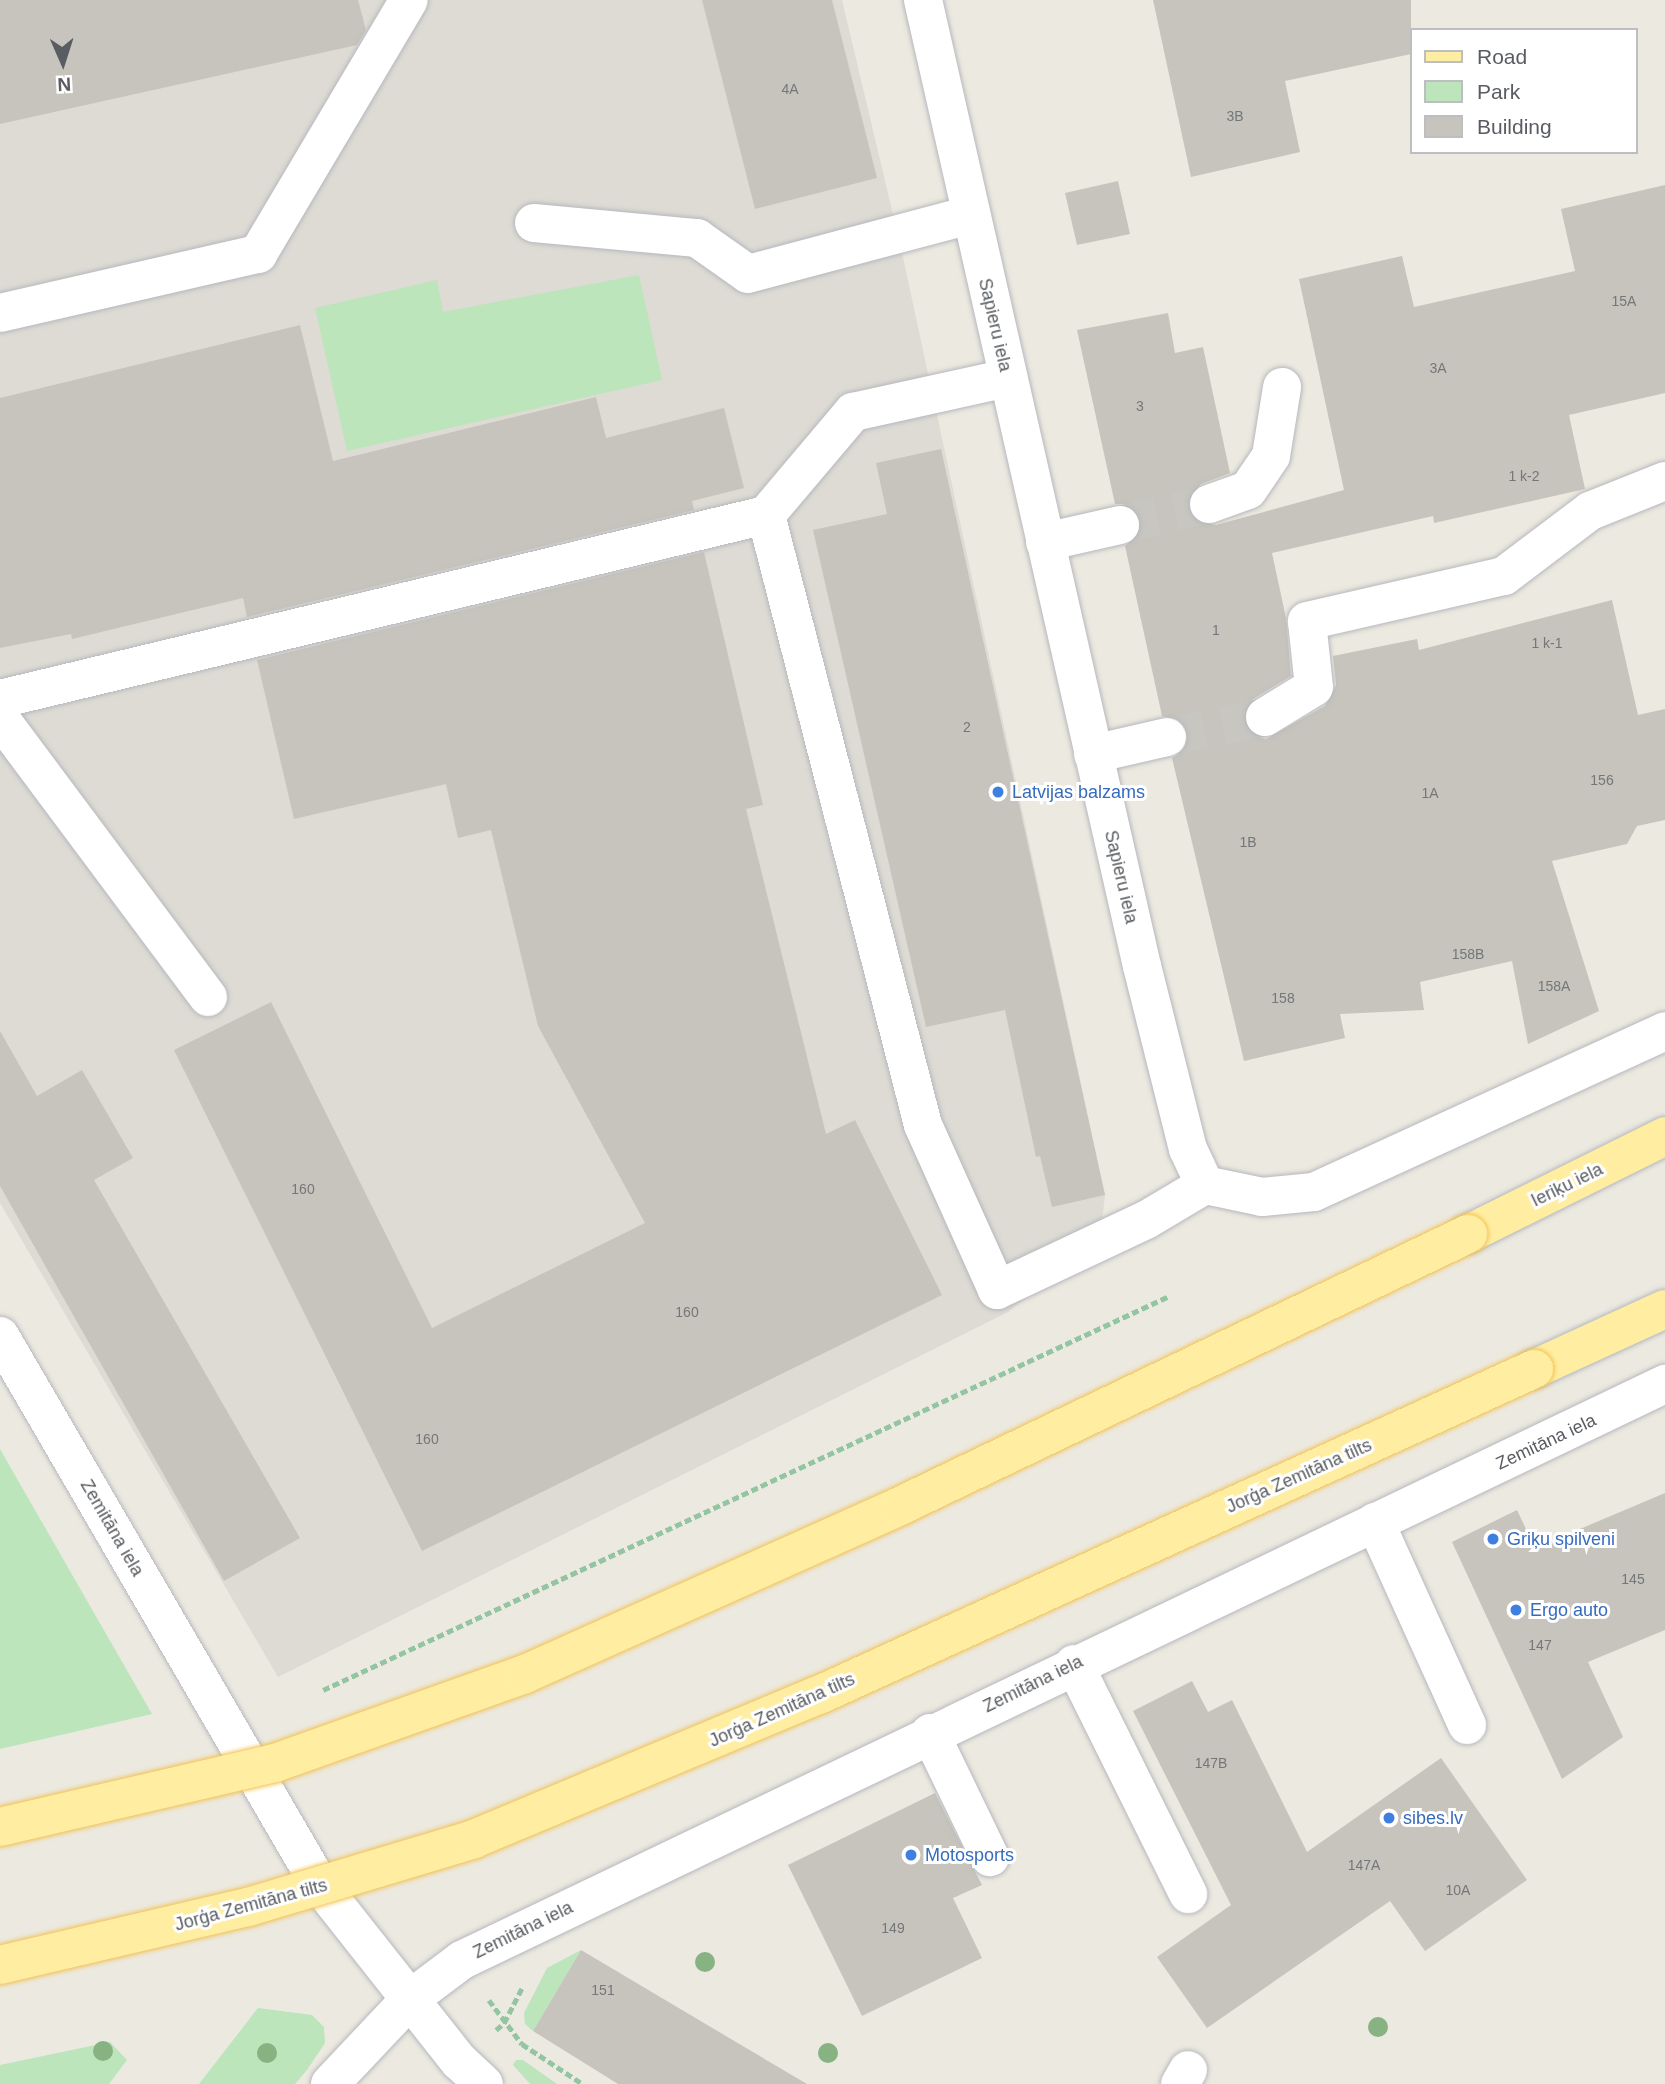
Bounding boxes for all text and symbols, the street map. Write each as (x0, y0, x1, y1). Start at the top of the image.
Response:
north arrow (28, 28, 98, 98)
legend (1410, 28, 1637, 154)
text: Road (1477, 45, 1527, 68)
text: N (57, 74, 72, 95)
text: Park (1477, 80, 1520, 103)
house number: 4A (781, 81, 799, 97)
house number: 3B (1226, 108, 1244, 124)
text: Building (1477, 115, 1552, 138)
street label: Sapieru iela (974, 276, 1016, 374)
house number: 15A (1612, 293, 1636, 309)
house number: 3A (1429, 360, 1447, 376)
house number: 3 (1136, 398, 1144, 414)
house number: 1 k-2 (1508, 468, 1540, 484)
house number: 1 (1212, 622, 1220, 638)
house number: 1 k-1 (1531, 635, 1563, 651)
house number: 2 (963, 719, 971, 735)
house number: 156 (1590, 772, 1614, 788)
place label: Latvijas balzams (1012, 781, 1145, 803)
marker: Latvijas balzams (990, 784, 1006, 800)
house number: 1A (1421, 785, 1439, 801)
street label: Sapieru iela (1100, 828, 1142, 926)
house number: 1B (1239, 834, 1257, 850)
house number: 158B (1452, 946, 1484, 962)
house number: 158A (1538, 978, 1570, 994)
house number: 158 (1271, 990, 1295, 1006)
street label: Ieriķu iela (1528, 1158, 1606, 1212)
house number: 160 (291, 1181, 315, 1197)
house number: 160 (675, 1304, 699, 1320)
street label: Zemitāna iela (1492, 1409, 1600, 1475)
house number: 160 (415, 1431, 439, 1447)
street label: Jorģa Zemitāna tilts (1223, 1434, 1375, 1518)
street label: Zemitāna iela (76, 1476, 148, 1580)
place label: Griķu spilveni (1507, 1528, 1615, 1550)
marker: Griķu spilveni (1485, 1531, 1501, 1547)
house number: 145 (1621, 1571, 1645, 1587)
place label: Ergo auto (1530, 1599, 1608, 1621)
marker: Ergo auto (1508, 1602, 1524, 1618)
house number: 147 (1528, 1637, 1552, 1653)
street label: Zemitāna iela (980, 1651, 1086, 1717)
street label: Jorģa Zemitāna tilts (706, 1668, 858, 1752)
house number: 147B (1195, 1755, 1227, 1771)
place label: sibes.lv (1403, 1807, 1463, 1829)
marker: sibes.lv (1381, 1810, 1397, 1826)
place label: Motosports (925, 1844, 1014, 1866)
marker: Motosports (903, 1847, 919, 1863)
house number: 147A (1348, 1857, 1380, 1873)
street label: Jorģa Zemitāna tilts (172, 1874, 330, 1936)
house number: 10A (1446, 1882, 1470, 1898)
street label: Zemitāna iela (470, 1897, 576, 1963)
house number: 149 (881, 1920, 905, 1936)
house number: 151 (591, 1982, 615, 1998)

